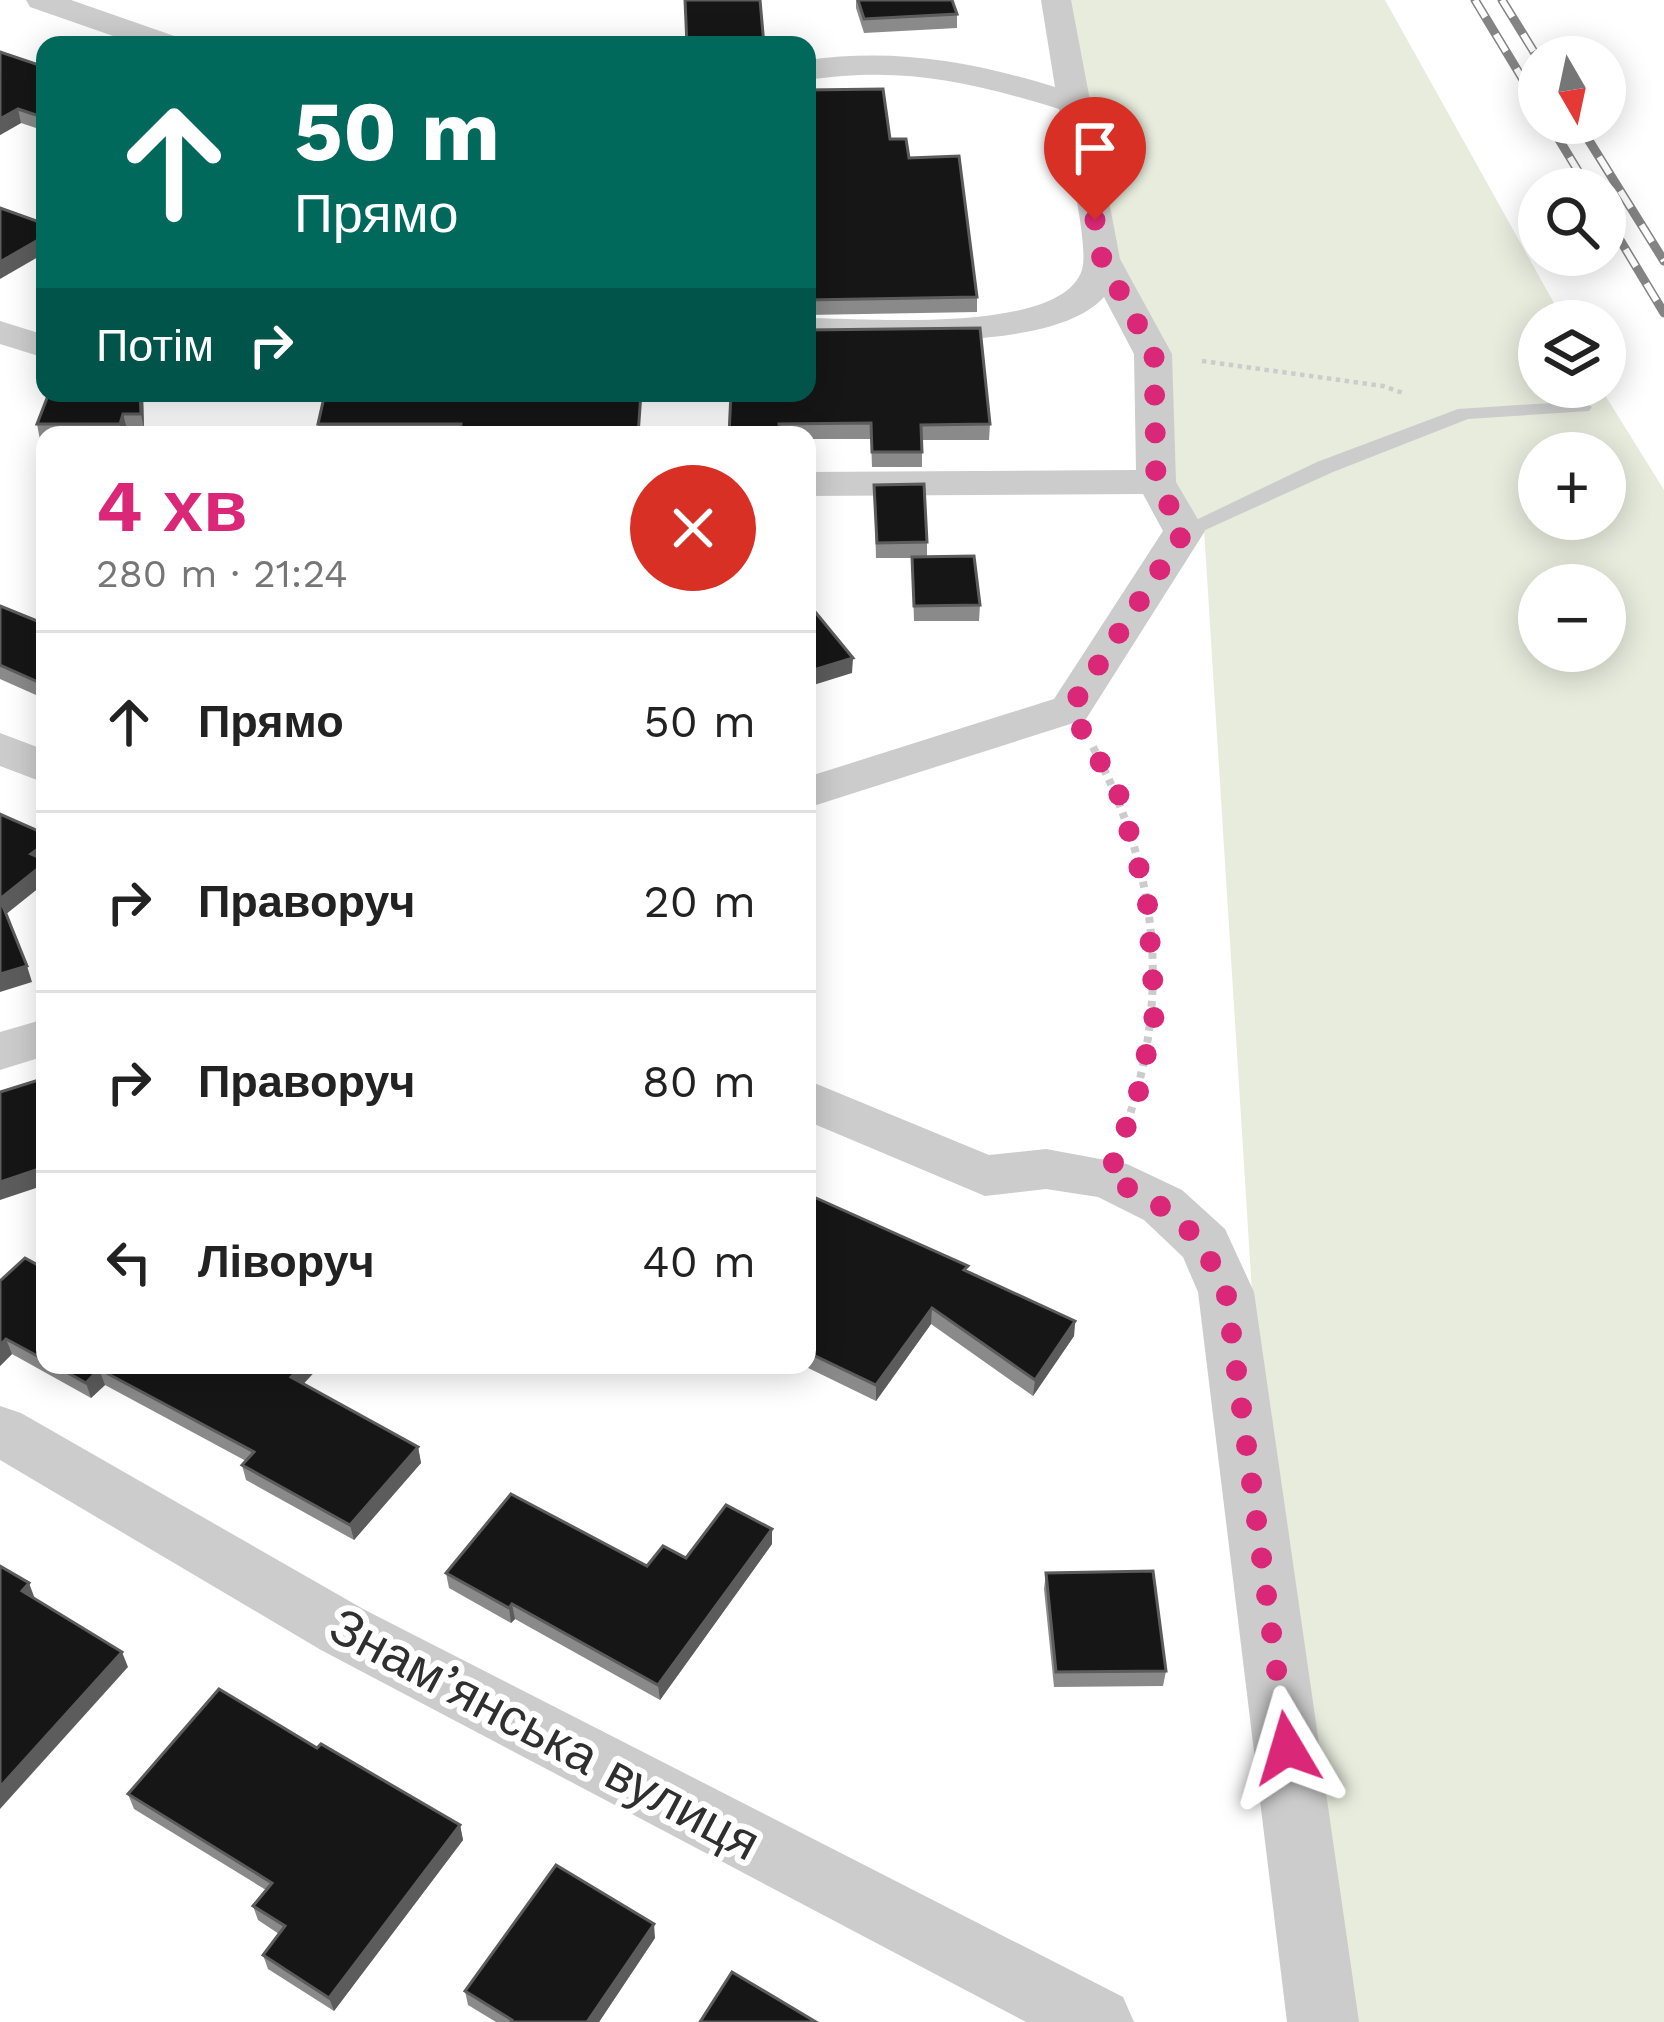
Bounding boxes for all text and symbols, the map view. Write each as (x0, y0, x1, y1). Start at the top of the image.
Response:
north arrow (1518, 36, 1626, 144)
map controls (1518, 36, 1626, 672)
text: 50 m (294, 82, 500, 180)
icon: ahead (96, 84, 252, 240)
pin (1044, 97, 1146, 220)
icon: arrive (1062, 115, 1128, 181)
button: search (1518, 168, 1626, 276)
text: Прямо (294, 182, 459, 245)
button: layers (1518, 300, 1626, 408)
icon: right (238, 312, 304, 378)
text: Потім (96, 319, 214, 372)
button: + (1518, 432, 1626, 540)
text: 4 хв (96, 464, 247, 548)
button: close (630, 465, 756, 591)
text: 280 m · 21:24 (96, 551, 348, 596)
button: − (1518, 564, 1626, 672)
icon: ahead (96, 689, 162, 755)
text: Прямо (198, 695, 344, 748)
text: 50 m (644, 695, 756, 748)
icon: right (96, 869, 162, 935)
text: Праворуч (198, 875, 415, 928)
text: 20 m (644, 875, 756, 928)
icon: right (96, 1049, 162, 1115)
text: Праворуч (198, 1055, 415, 1108)
text: 80 m (642, 1055, 756, 1108)
icon: left (96, 1229, 162, 1295)
text: Ліворуч (198, 1235, 375, 1288)
text: 40 m (642, 1235, 756, 1288)
street label: Знам’янська вулиця (320, 1596, 770, 1872)
position arrow (1224, 1685, 1350, 1811)

